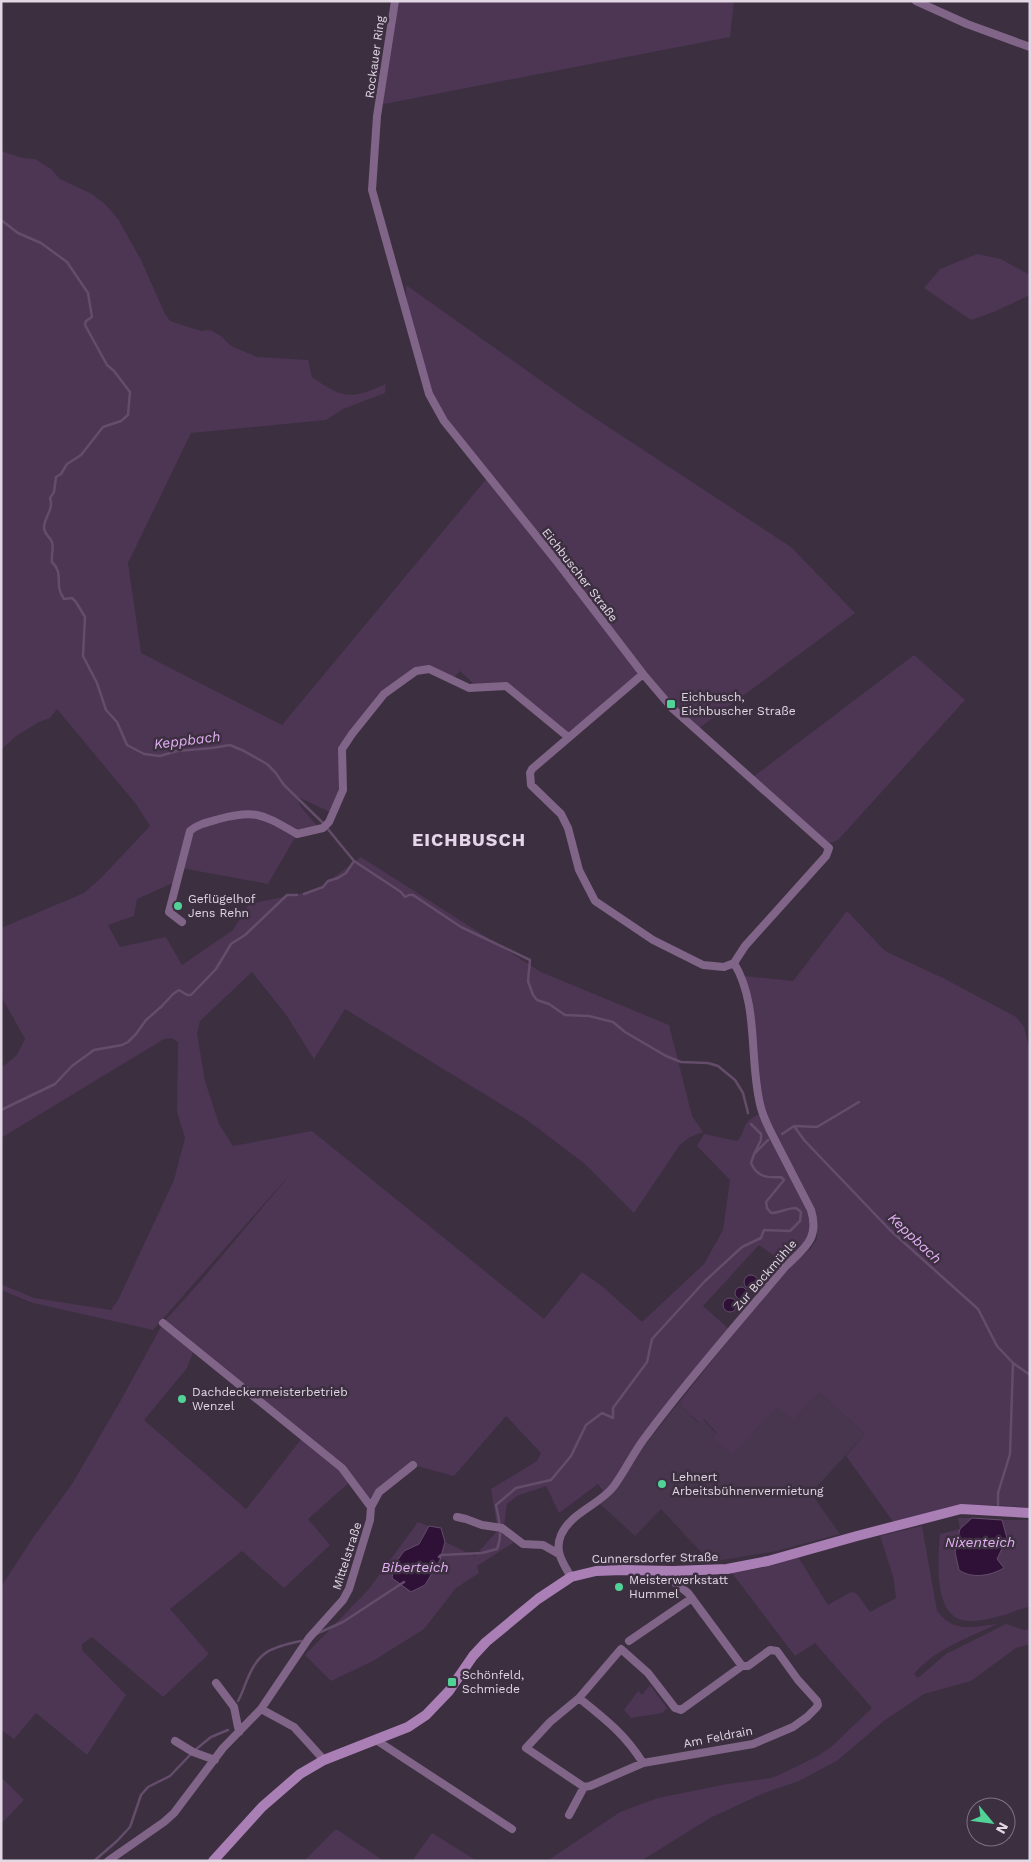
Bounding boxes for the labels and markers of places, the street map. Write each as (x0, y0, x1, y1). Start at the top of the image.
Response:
place label: Eichbusch, Eichbuscher Straße (681, 690, 796, 718)
marker: Eichbusch, Eichbuscher Straße (665, 698, 677, 710)
place label: Geflügelhof Jens Rehn (188, 892, 256, 920)
marker: Geflügelhof Jens Rehn (172, 900, 184, 912)
place label: Dachdeckermeisterbetrieb Wenzel (192, 1385, 348, 1413)
marker: Dachdeckermeisterbetrieb Wenzel (176, 1393, 188, 1405)
place label: Lehnert Arbeitsbühnenvermietung (672, 1470, 824, 1498)
marker: Lehnert Arbeitsbühnenvermietung (656, 1478, 668, 1490)
place label: Meisterwerkstatt Hummel (629, 1573, 728, 1601)
marker: Meisterwerkstatt Hummel (613, 1581, 625, 1593)
place label: Schönfeld, Schmiede (462, 1668, 524, 1696)
marker: Schönfeld, Schmiede (446, 1676, 458, 1688)

